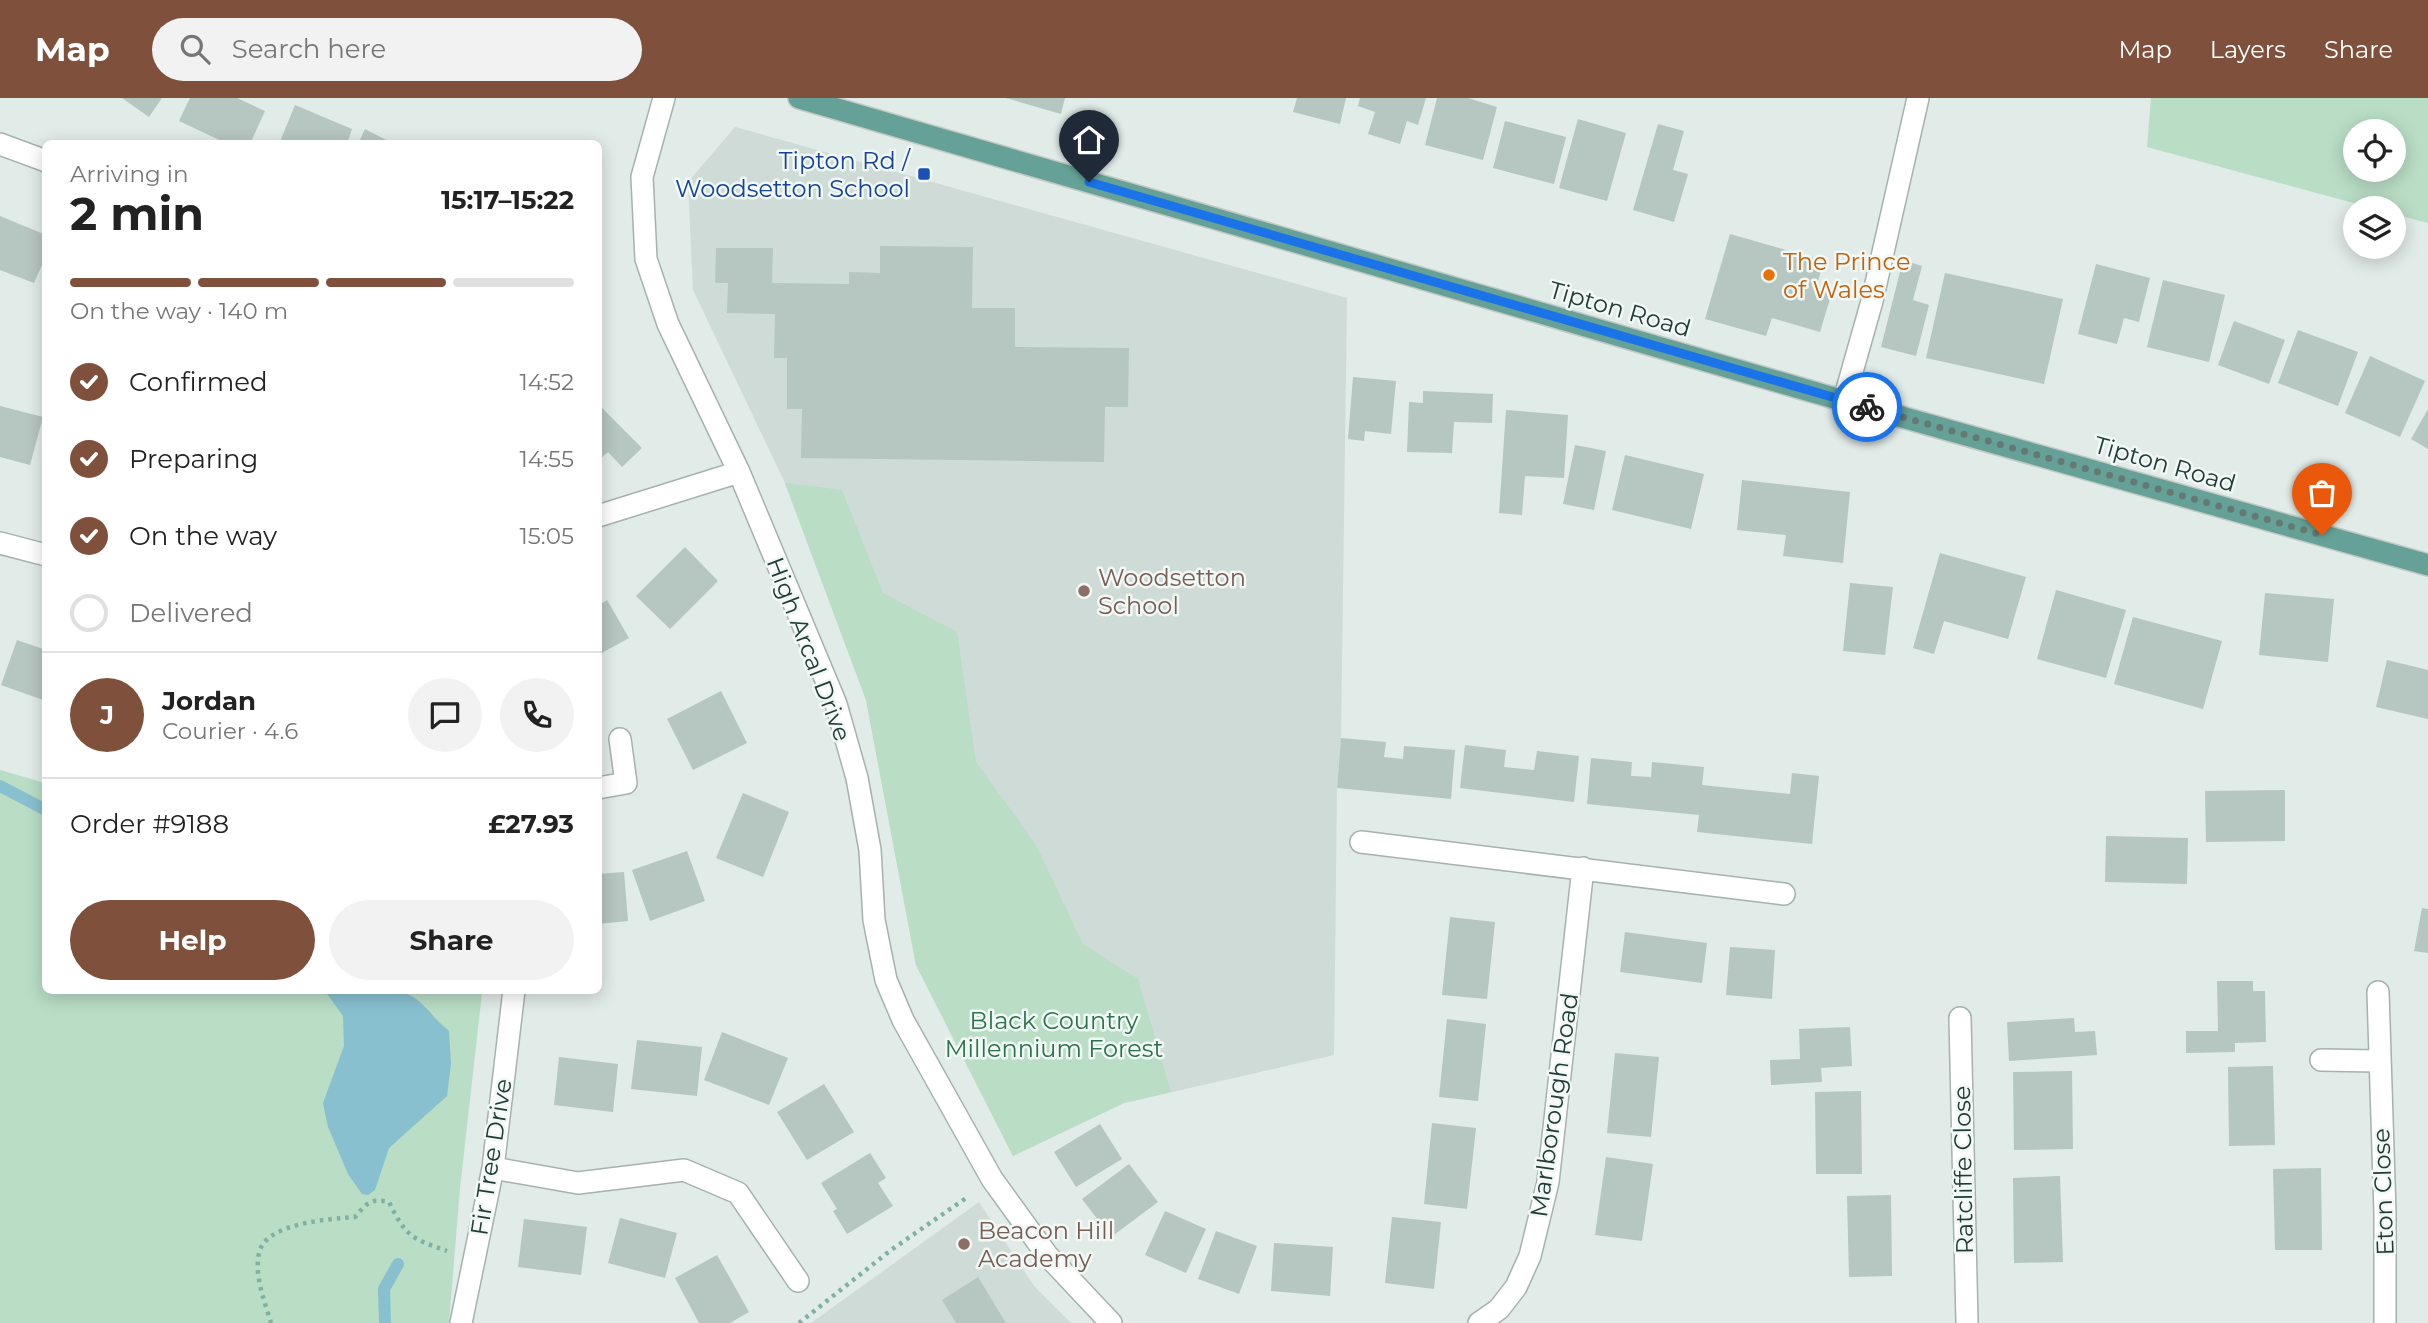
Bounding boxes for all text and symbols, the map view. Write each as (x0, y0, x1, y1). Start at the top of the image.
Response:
search box (152, 18, 642, 81)
text: Map (35, 29, 110, 69)
icon: search (176, 30, 214, 68)
text: Search here (232, 33, 386, 65)
text: Map (2118, 35, 2172, 64)
text: Layers (2210, 35, 2286, 64)
text: Share (2324, 35, 2393, 64)
pin (1059, 110, 1119, 182)
map controls (2343, 119, 2406, 259)
button: locate (2343, 119, 2406, 182)
icon: home (1070, 121, 1108, 159)
place label: Tipton Rd / Woodsetton School (675, 146, 911, 203)
text: Arriving in (70, 160, 189, 188)
marker: Tipton Rd / Woodsetton School (916, 166, 932, 182)
text: 15:17–15:22 (441, 184, 574, 216)
text: 2 min (70, 185, 204, 242)
button: layers (2343, 196, 2406, 259)
place label: The Prince of Wales (1783, 247, 1910, 304)
marker: The Prince of Wales (1761, 267, 1777, 283)
street label: Tipton Road (1546, 275, 1694, 343)
text: On the way · 140 m (70, 297, 288, 325)
icon: check (70, 363, 108, 401)
text: Confirmed (129, 366, 268, 398)
text: 14:52 (520, 368, 574, 396)
courier (1832, 372, 1902, 442)
icon: bike (1848, 388, 1886, 426)
street label: Tipton Road (2091, 430, 2239, 498)
icon: check (70, 440, 108, 478)
text: Preparing (129, 443, 258, 475)
text: 14:55 (520, 445, 574, 473)
pin (2292, 463, 2352, 535)
icon: bag (2303, 474, 2341, 512)
icon: check (70, 517, 108, 555)
text: On the way (129, 520, 277, 552)
text: 15:05 (520, 522, 574, 550)
street label: High Arcal Drive (761, 553, 857, 745)
place label: Woodsetton School (1098, 563, 1246, 620)
marker: Woodsetton School (1076, 583, 1092, 599)
text: Delivered (129, 597, 253, 629)
button: chat (408, 678, 482, 752)
button: phone (500, 678, 574, 752)
text: Jordan (162, 685, 256, 717)
text: J (100, 699, 114, 731)
text: Courier · 4.6 (162, 717, 298, 745)
text: Order #9188 (70, 808, 229, 840)
text: £27.93 (488, 808, 574, 840)
button: Help (70, 900, 315, 980)
button: Share (329, 900, 574, 980)
street label: Marlborough Road (1524, 991, 1584, 1219)
park label: Black Country Millennium Forest (945, 1006, 1164, 1063)
street label: Fir Tree Drive (464, 1076, 518, 1238)
street label: Ratcliffe Close (1947, 1085, 1979, 1255)
street label: Eton Close (2366, 1128, 2400, 1256)
place label: Beacon Hill Academy (978, 1216, 1114, 1273)
marker: Beacon Hill Academy (956, 1236, 972, 1252)

